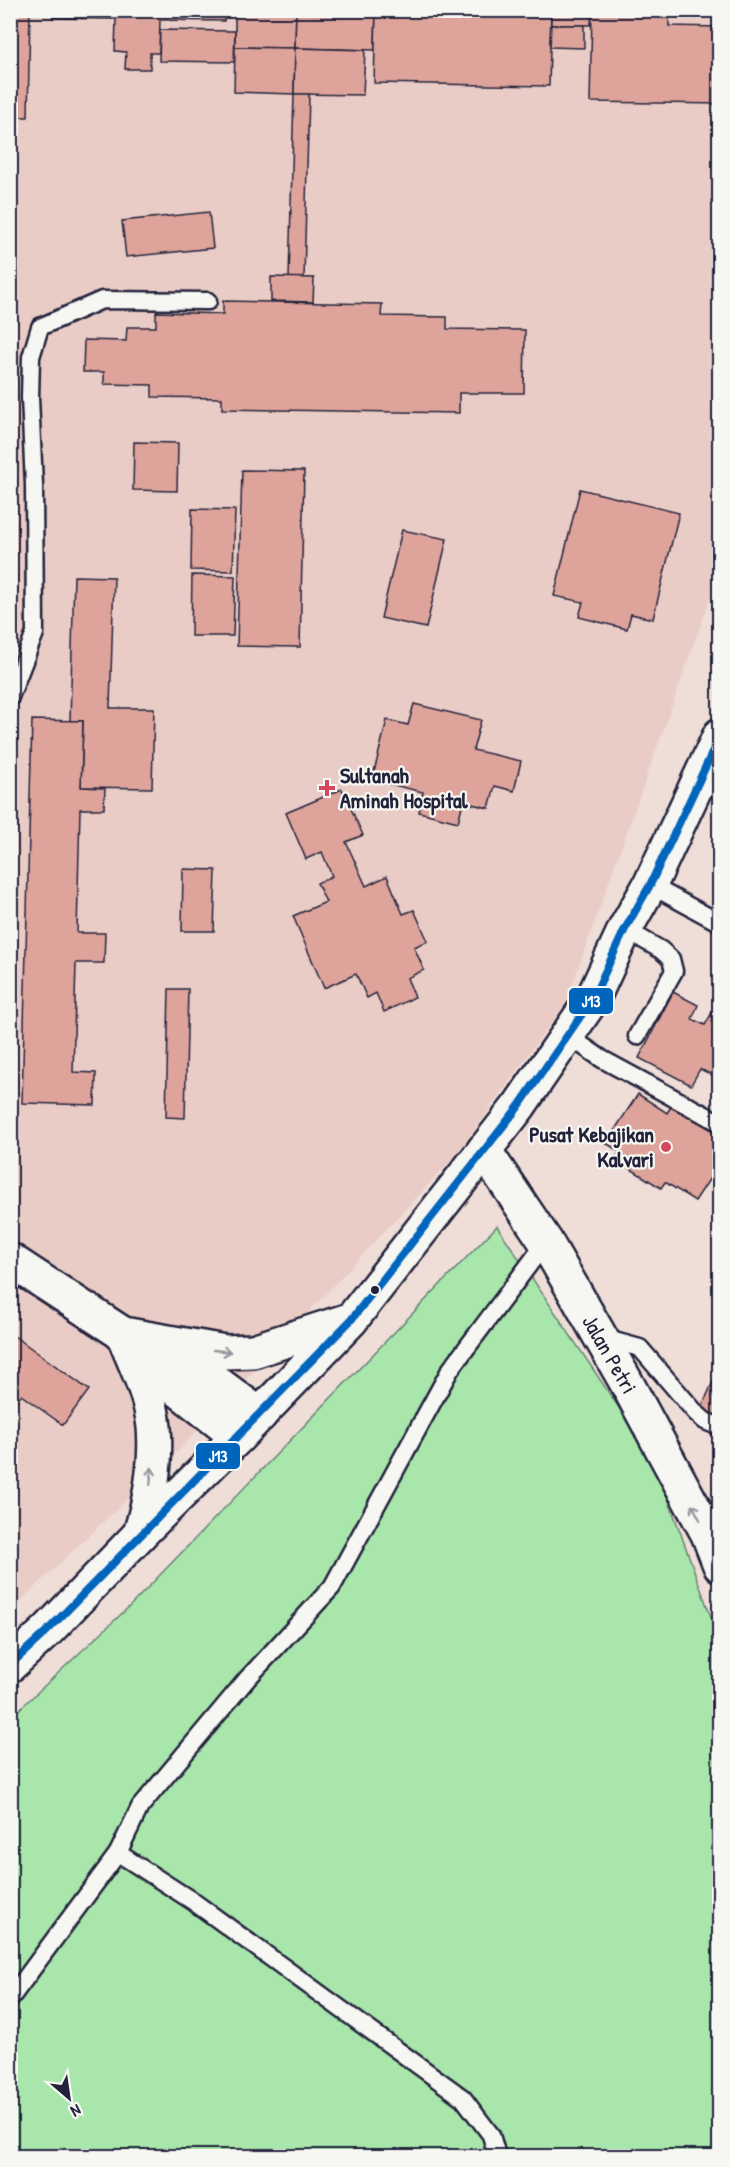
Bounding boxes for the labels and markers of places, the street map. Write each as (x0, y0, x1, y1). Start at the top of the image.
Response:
place label: Sultanah Aminah Hospital (340, 760, 469, 816)
marker: Sultanah Aminah Hospital (318, 779, 336, 797)
place label: Pusat Kebajikan Kalvari (529, 1119, 654, 1174)
marker: Pusat Kebajikan Kalvari (659, 1140, 673, 1154)
unlabelled marker (369, 1284, 381, 1296)

